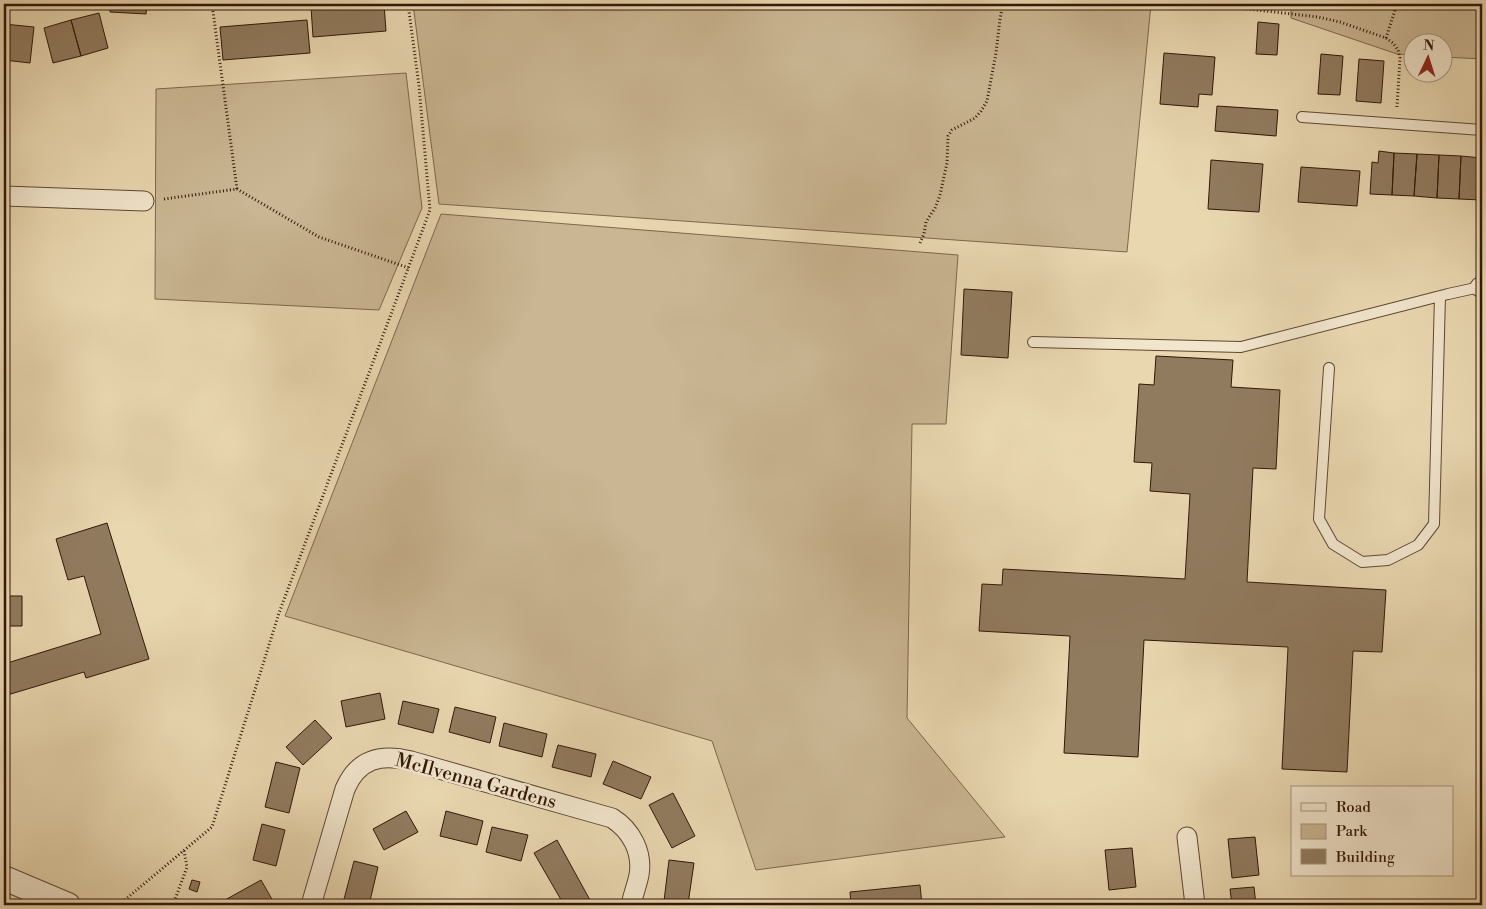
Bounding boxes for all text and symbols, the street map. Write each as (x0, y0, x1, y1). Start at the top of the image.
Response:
north arrow (1404, 32, 1454, 82)
text: N (1423, 37, 1435, 55)
street label: McIlvenna Gardens (393, 748, 559, 814)
legend (1291, 786, 1454, 876)
text: Road (1336, 798, 1371, 817)
text: Park (1336, 822, 1368, 841)
text: Building (1335, 848, 1395, 867)

